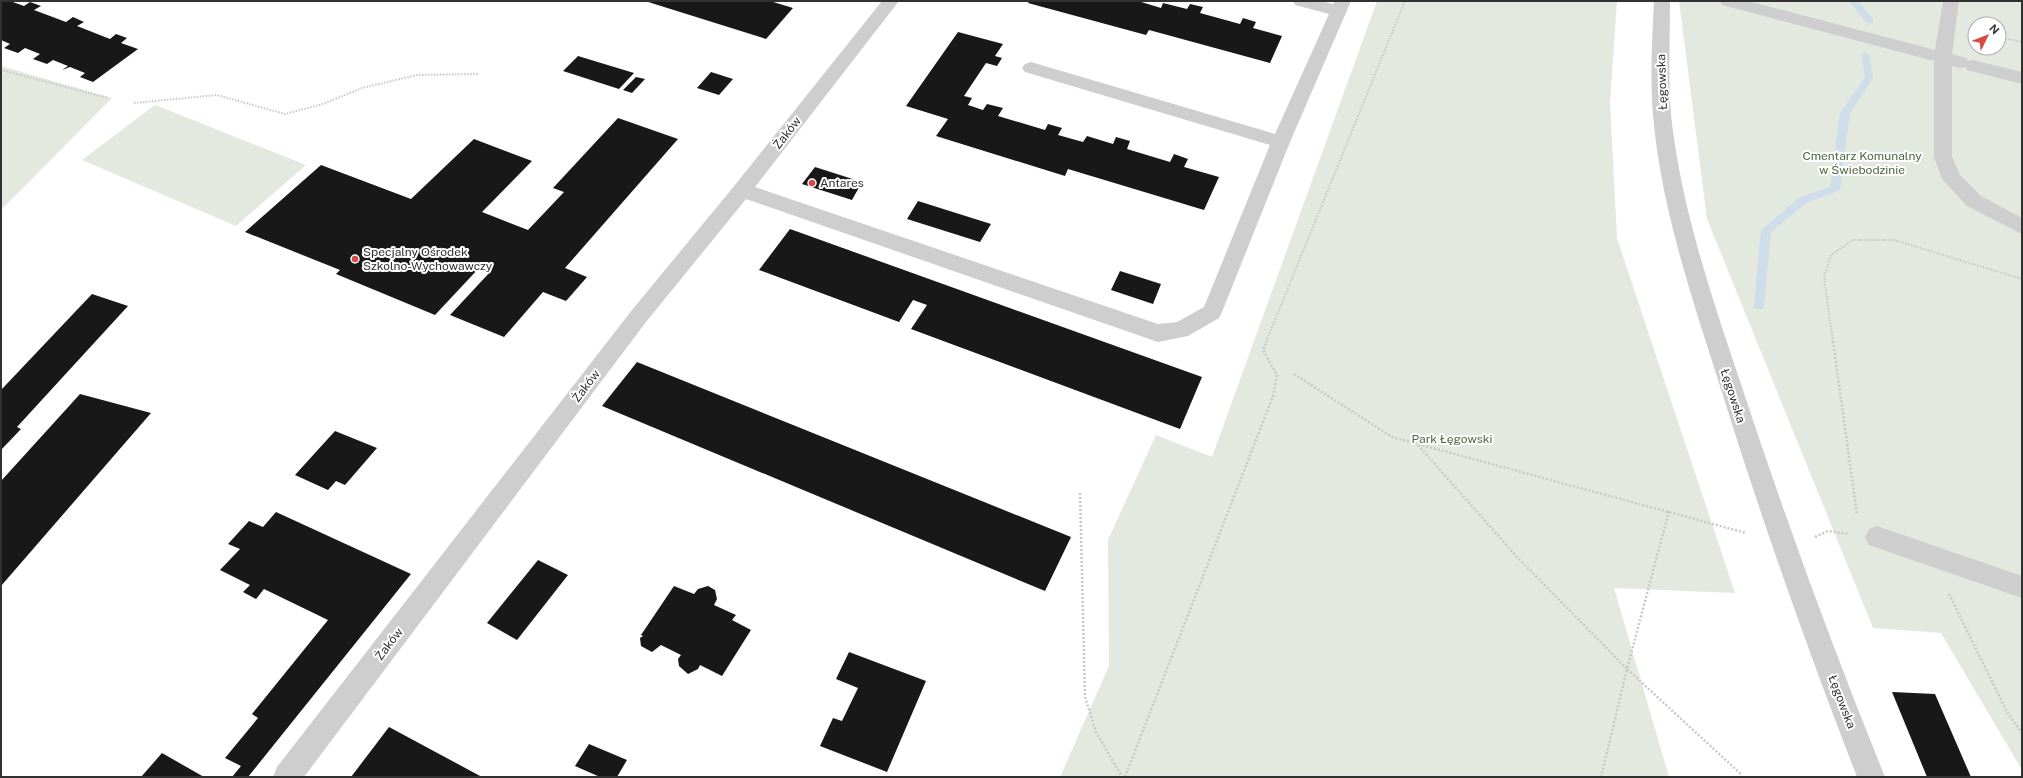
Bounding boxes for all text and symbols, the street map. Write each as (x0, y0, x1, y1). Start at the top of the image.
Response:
north arrow (1967, 16, 2007, 56)
text: N (1987, 22, 2002, 36)
street label: Łęgowska (1654, 54, 1670, 110)
street label: Żaków (770, 114, 804, 152)
park label: Cmentarz Komunalny w Świebodzinie (1802, 149, 1922, 177)
place label: Antares (820, 176, 864, 190)
marker: Antares (807, 178, 817, 188)
place label: Specjalny Ośrodek Szkolno-Wychowawczy (363, 245, 493, 273)
marker: Specjalny Ośrodek Szkolno-Wychowawczy (350, 254, 360, 264)
street label: Żaków (569, 367, 603, 405)
street label: Łęgowska (1718, 367, 1748, 425)
park label: Park Łęgowski (1412, 432, 1493, 446)
street label: Żaków (372, 625, 406, 663)
street label: Łęgowska (1825, 673, 1859, 731)

